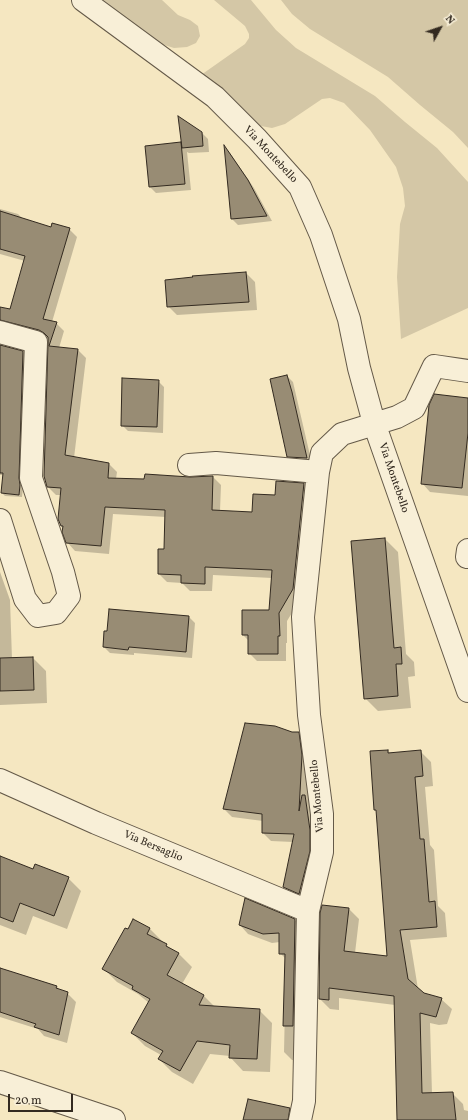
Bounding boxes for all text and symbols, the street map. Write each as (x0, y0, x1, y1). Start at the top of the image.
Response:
north arrow (420, 8, 460, 48)
text: N (441, 12, 458, 28)
street label: Via Montebello (240, 124, 300, 186)
street label: Via Montebello (375, 441, 411, 515)
street label: Via Montebello (308, 759, 328, 833)
street label: Via Bersaglio (121, 829, 185, 865)
scale bar (10, 1086, 75, 1112)
text: 20 m (15, 1093, 42, 1109)

